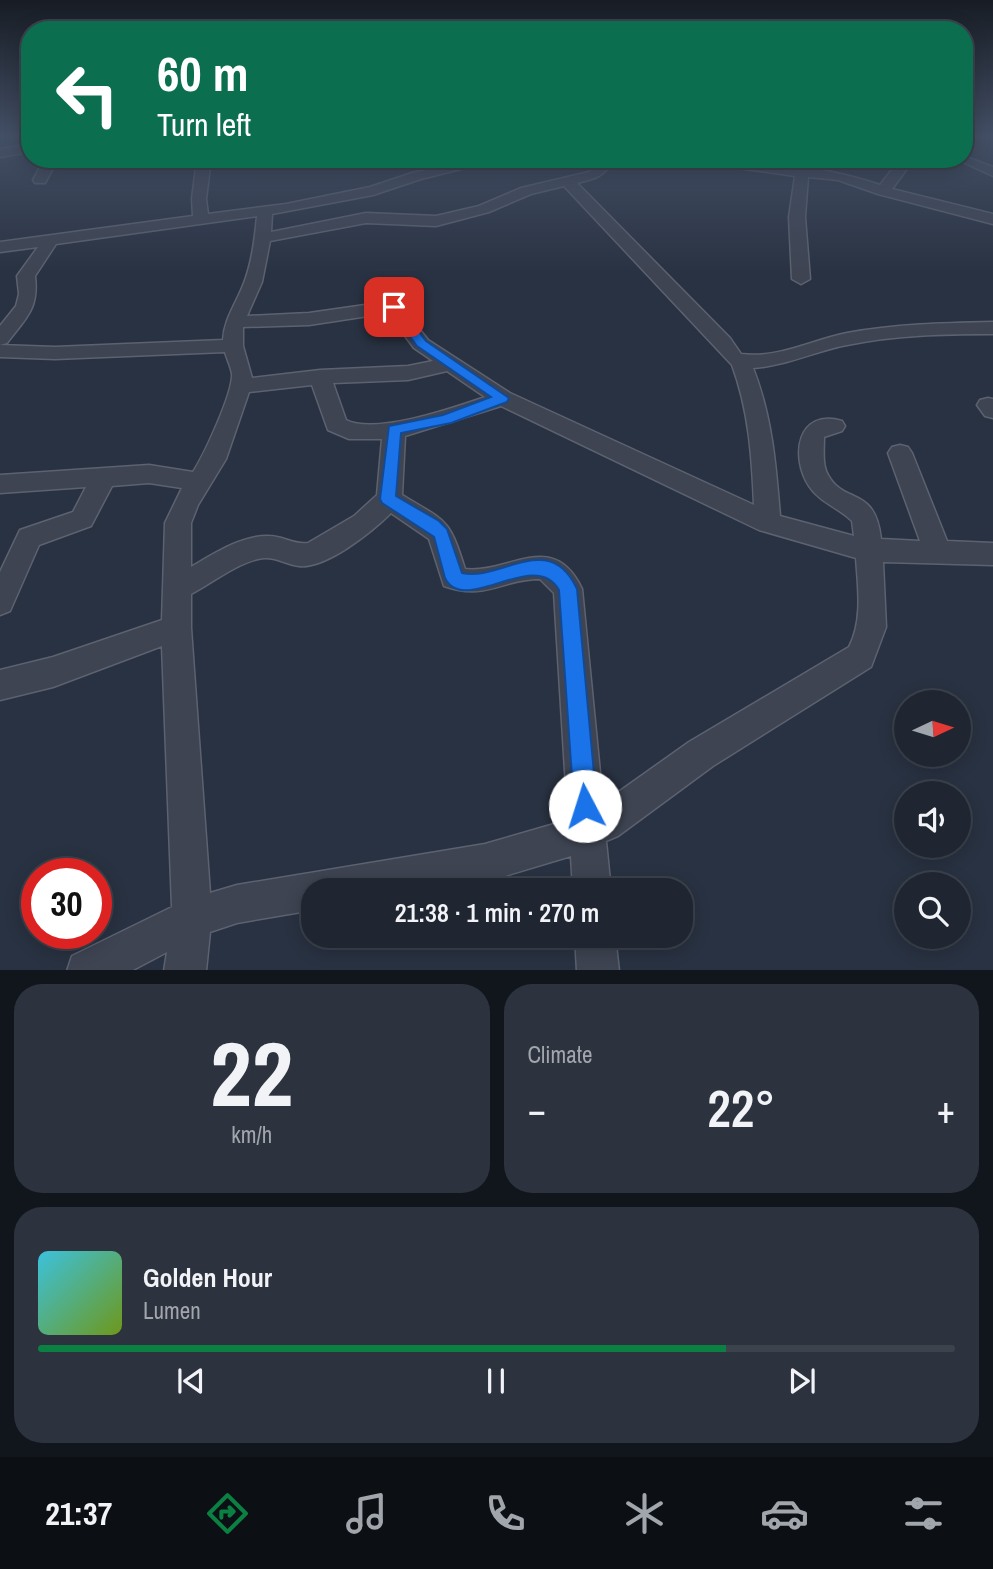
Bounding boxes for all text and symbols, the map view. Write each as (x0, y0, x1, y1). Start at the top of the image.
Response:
text: 60 m (157, 40, 249, 106)
icon: left (42, 49, 133, 140)
text: Turn left (157, 103, 251, 146)
pin (364, 277, 424, 337)
icon: arrive (375, 288, 413, 326)
north arrow (894, 690, 971, 766)
map controls (894, 690, 971, 949)
position arrow (548, 769, 622, 843)
button: sound (894, 781, 971, 858)
speed limit sign: 30 (21, 858, 112, 949)
button: search (894, 872, 971, 949)
text: 21:38 · 1 min · 270 m (395, 895, 599, 930)
text: 22 (210, 1012, 293, 1134)
text: Climate (528, 1039, 592, 1070)
text: 22° (707, 1073, 775, 1143)
text: − (528, 1084, 546, 1135)
text: + (937, 1084, 955, 1135)
text: km/h (231, 1119, 272, 1150)
text: Golden Hour (143, 1260, 272, 1295)
text: Lumen (143, 1295, 201, 1326)
icon: previous (172, 1362, 210, 1400)
icon: pause (477, 1362, 515, 1400)
icon: next (783, 1362, 821, 1400)
icon: directions (203, 1489, 252, 1538)
icon: music (342, 1489, 391, 1538)
icon: phone (481, 1489, 530, 1538)
icon: climate (620, 1489, 669, 1538)
icon: car (760, 1489, 809, 1538)
icon: filters (899, 1489, 948, 1538)
text: 21:37 (45, 1492, 112, 1535)

